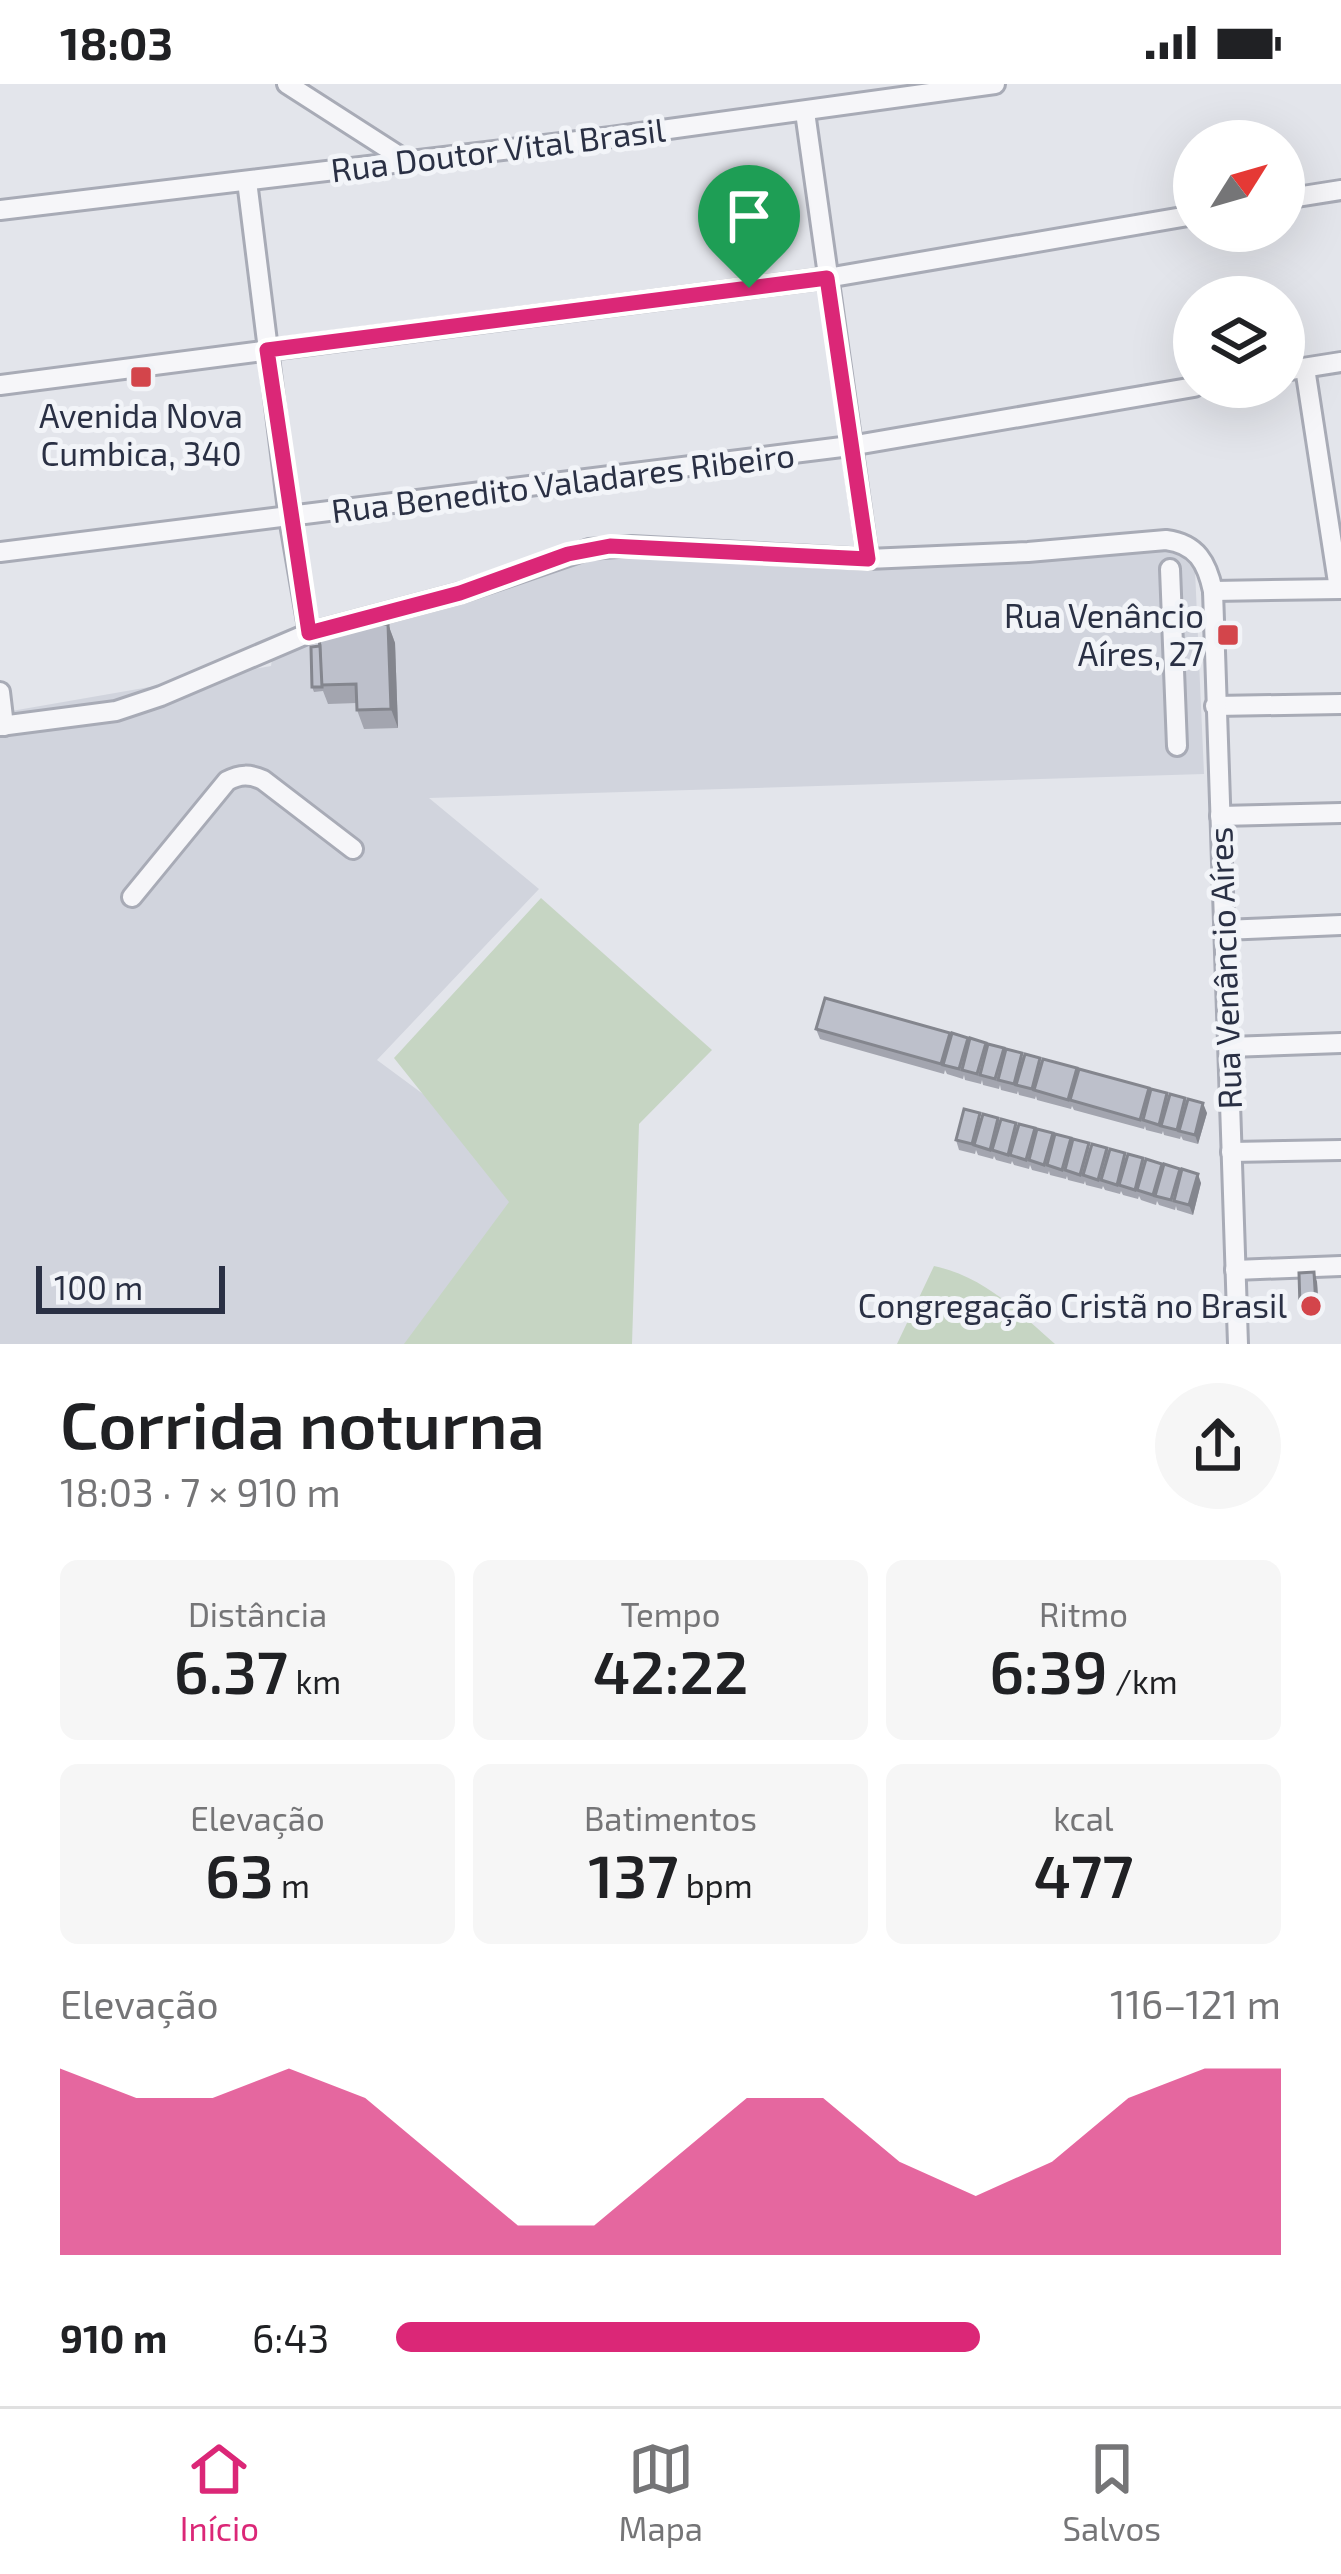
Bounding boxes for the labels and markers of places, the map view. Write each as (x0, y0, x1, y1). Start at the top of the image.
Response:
pin (698, 165, 800, 288)
marker: Avenida Nova Cumbica, 340 (128, 364, 154, 390)
place label: Avenida Nova Cumbica, 340 (39, 395, 243, 473)
place label: Rua Venâncio Aíres, 27 (1004, 595, 1204, 673)
marker: Rua Venâncio Aíres, 27 (1215, 622, 1241, 648)
place label: Congregação Cristã no Brasil (858, 1285, 1287, 1327)
marker: Congregação Cristã no Brasil (1298, 1293, 1324, 1319)

